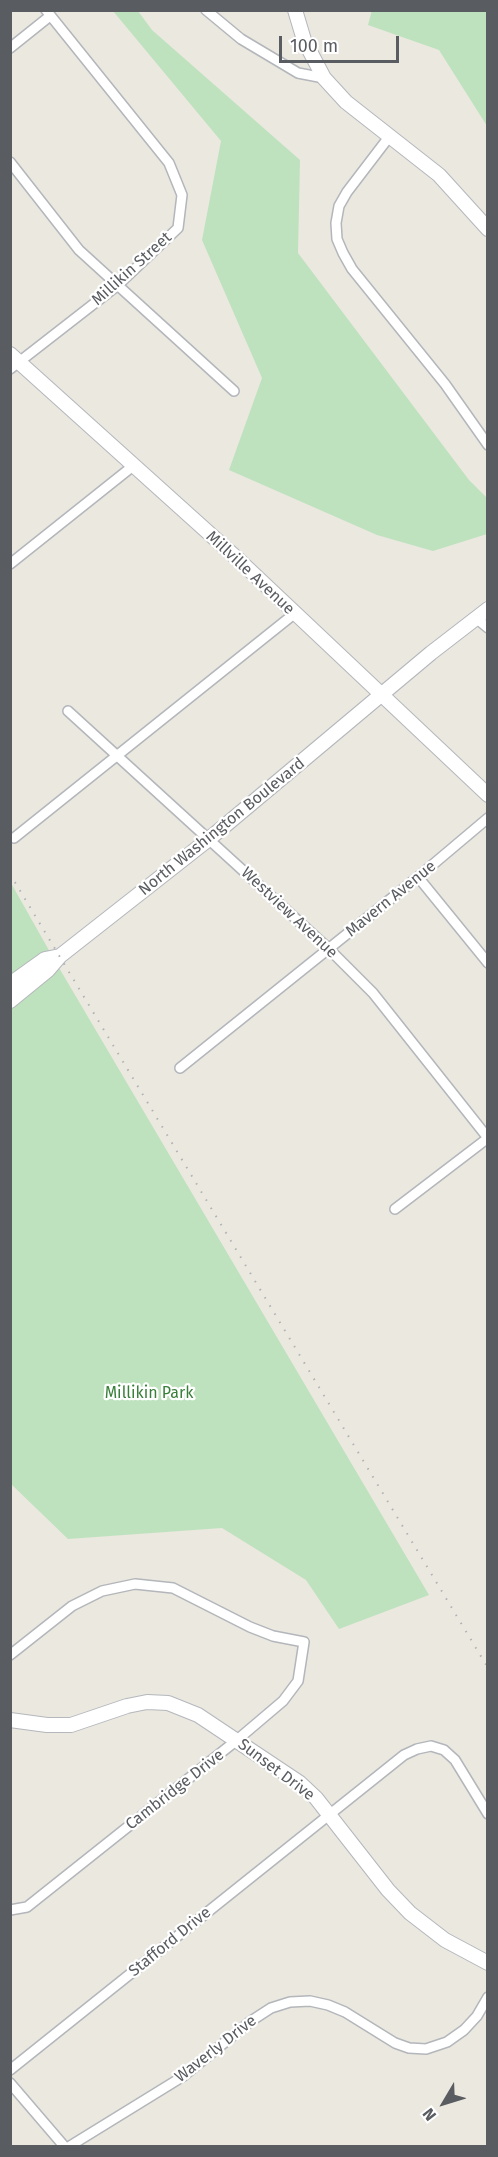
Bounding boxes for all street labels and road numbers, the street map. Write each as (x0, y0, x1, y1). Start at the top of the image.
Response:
street label: Millikin Street (88, 228, 176, 310)
street label: Millville Avenue (202, 527, 298, 619)
street label: North Washington Boulevard (135, 754, 309, 900)
street label: Mavern Avenue (342, 857, 440, 941)
street label: Westview Avenue (237, 863, 341, 963)
street label: Sunset Drive (234, 1735, 318, 1805)
street label: Cambridge Drive (122, 1746, 228, 1834)
street label: Stafford Drive (125, 1903, 215, 1981)
street label: Waverly Drive (171, 2011, 261, 2087)

